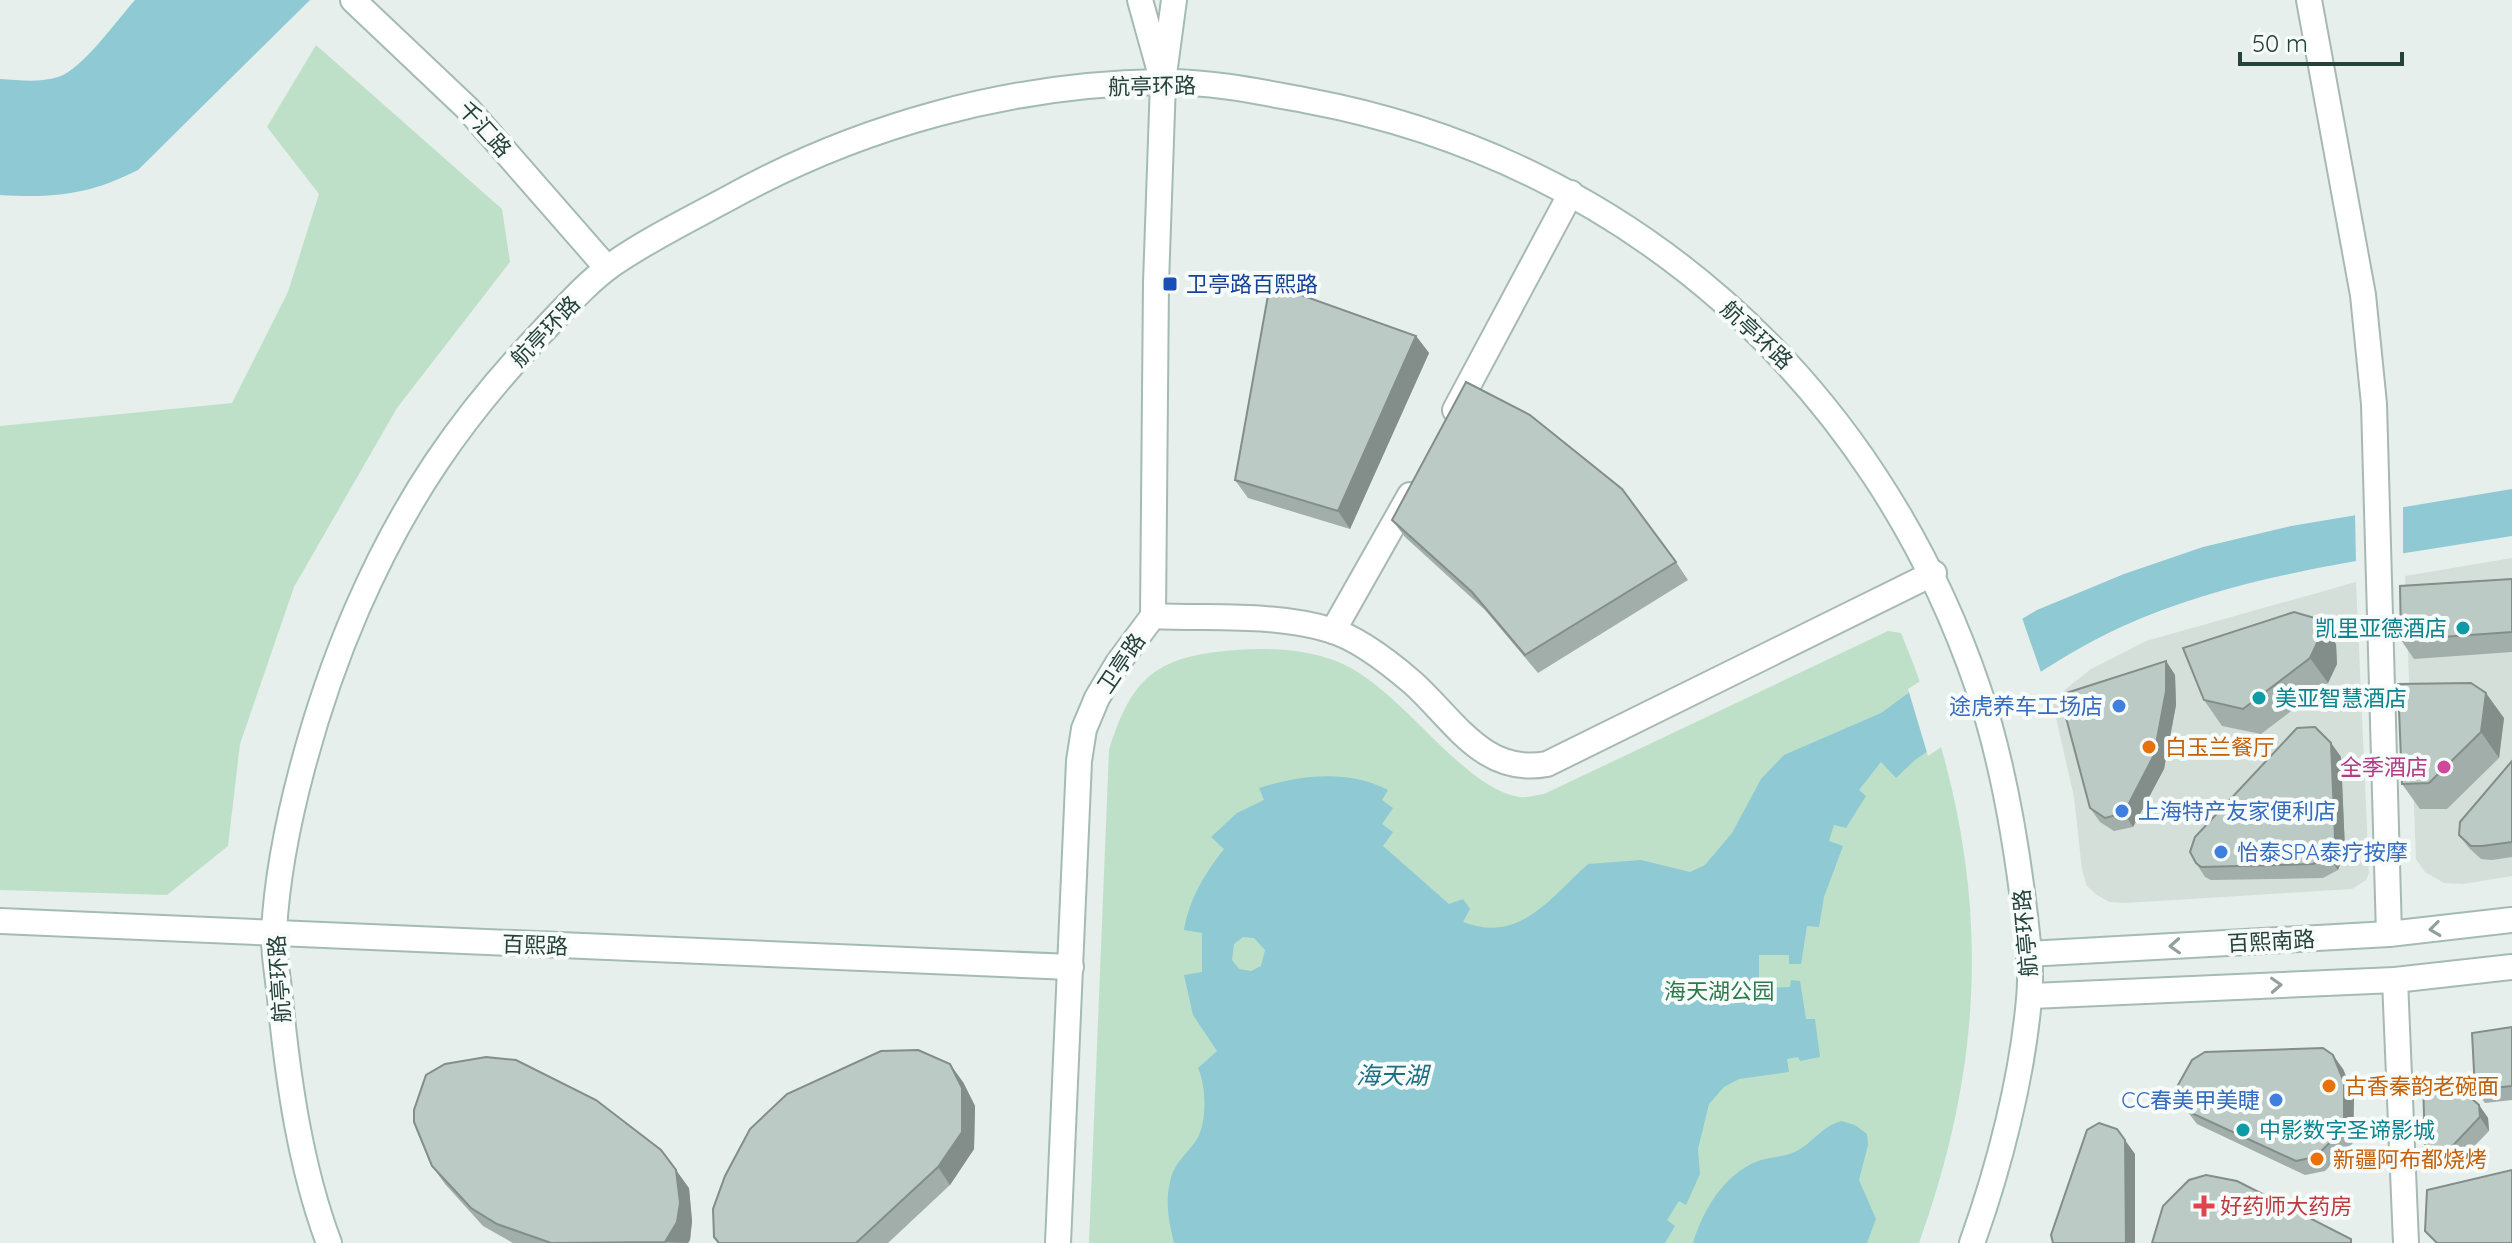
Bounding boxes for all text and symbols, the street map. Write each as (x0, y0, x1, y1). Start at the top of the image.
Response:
scale bar (2240, 16, 2402, 66)
text: 50 m (2252, 28, 2308, 58)
street label: 航亭环路 (1108, 71, 1196, 101)
street label: 千汇路 (453, 95, 517, 163)
place label: 卫亭路百熙路 (1186, 270, 1318, 298)
marker: 卫亭路百熙路 (1161, 275, 1179, 293)
street label: 航亭环路 (504, 290, 586, 372)
street label: 航亭环路 (1715, 295, 1799, 375)
place label: 凯里亚德酒店 (2315, 614, 2447, 642)
marker: 凯里亚德酒店 (2454, 619, 2472, 637)
street label: 卫亭路 (1091, 628, 1151, 698)
place label: 美亚智慧酒店 (2275, 684, 2407, 712)
marker: 美亚智慧酒店 (2250, 689, 2268, 707)
place label: 途虎养车工场店 (1949, 692, 2103, 720)
marker: 途虎养车工场店 (2110, 697, 2128, 715)
place label: 白玉兰餐厅 (2165, 733, 2275, 761)
marker: 白玉兰餐厅 (2140, 738, 2158, 756)
place label: 全季酒店 (2340, 753, 2428, 781)
marker: 全季酒店 (2435, 758, 2453, 776)
place label: 上海特产友家便利店 (2138, 797, 2336, 825)
marker: 上海特产友家便利店 (2113, 802, 2131, 820)
place label: 怡泰SPA泰疗按摩 (2237, 838, 2408, 866)
marker: 怡泰SPA泰疗按摩 (2212, 843, 2230, 861)
street label: 航亭环路 (2007, 888, 2043, 978)
one-way arrow (2428, 920, 2441, 937)
street label: 百熙南路 (2226, 925, 2316, 957)
street label: 百熙路 (502, 930, 568, 960)
street label: 航亭环路 (262, 934, 296, 1024)
one-way arrow (2168, 937, 2181, 954)
park label: 海天湖公园 (1664, 977, 1774, 1005)
one-way arrow (2270, 977, 2283, 994)
water label: 海天湖 (1356, 1060, 1432, 1090)
place label: 古香秦韵老碗面 (2345, 1072, 2499, 1100)
marker: 古香秦韵老碗面 (2320, 1077, 2338, 1095)
place label: CC春美甲美睫 (2121, 1086, 2260, 1114)
marker: CC春美甲美睫 (2267, 1091, 2285, 1109)
place label: 中影数字圣谛影城 (2259, 1116, 2435, 1144)
marker: 中影数字圣谛影城 (2234, 1121, 2252, 1139)
place label: 新疆阿布都烧烤 (2333, 1145, 2487, 1173)
marker: 新疆阿布都烧烤 (2308, 1150, 2326, 1168)
place label: 好药师大药房 (2220, 1192, 2352, 1220)
marker: 好药师大药房 (2195, 1197, 2213, 1215)

